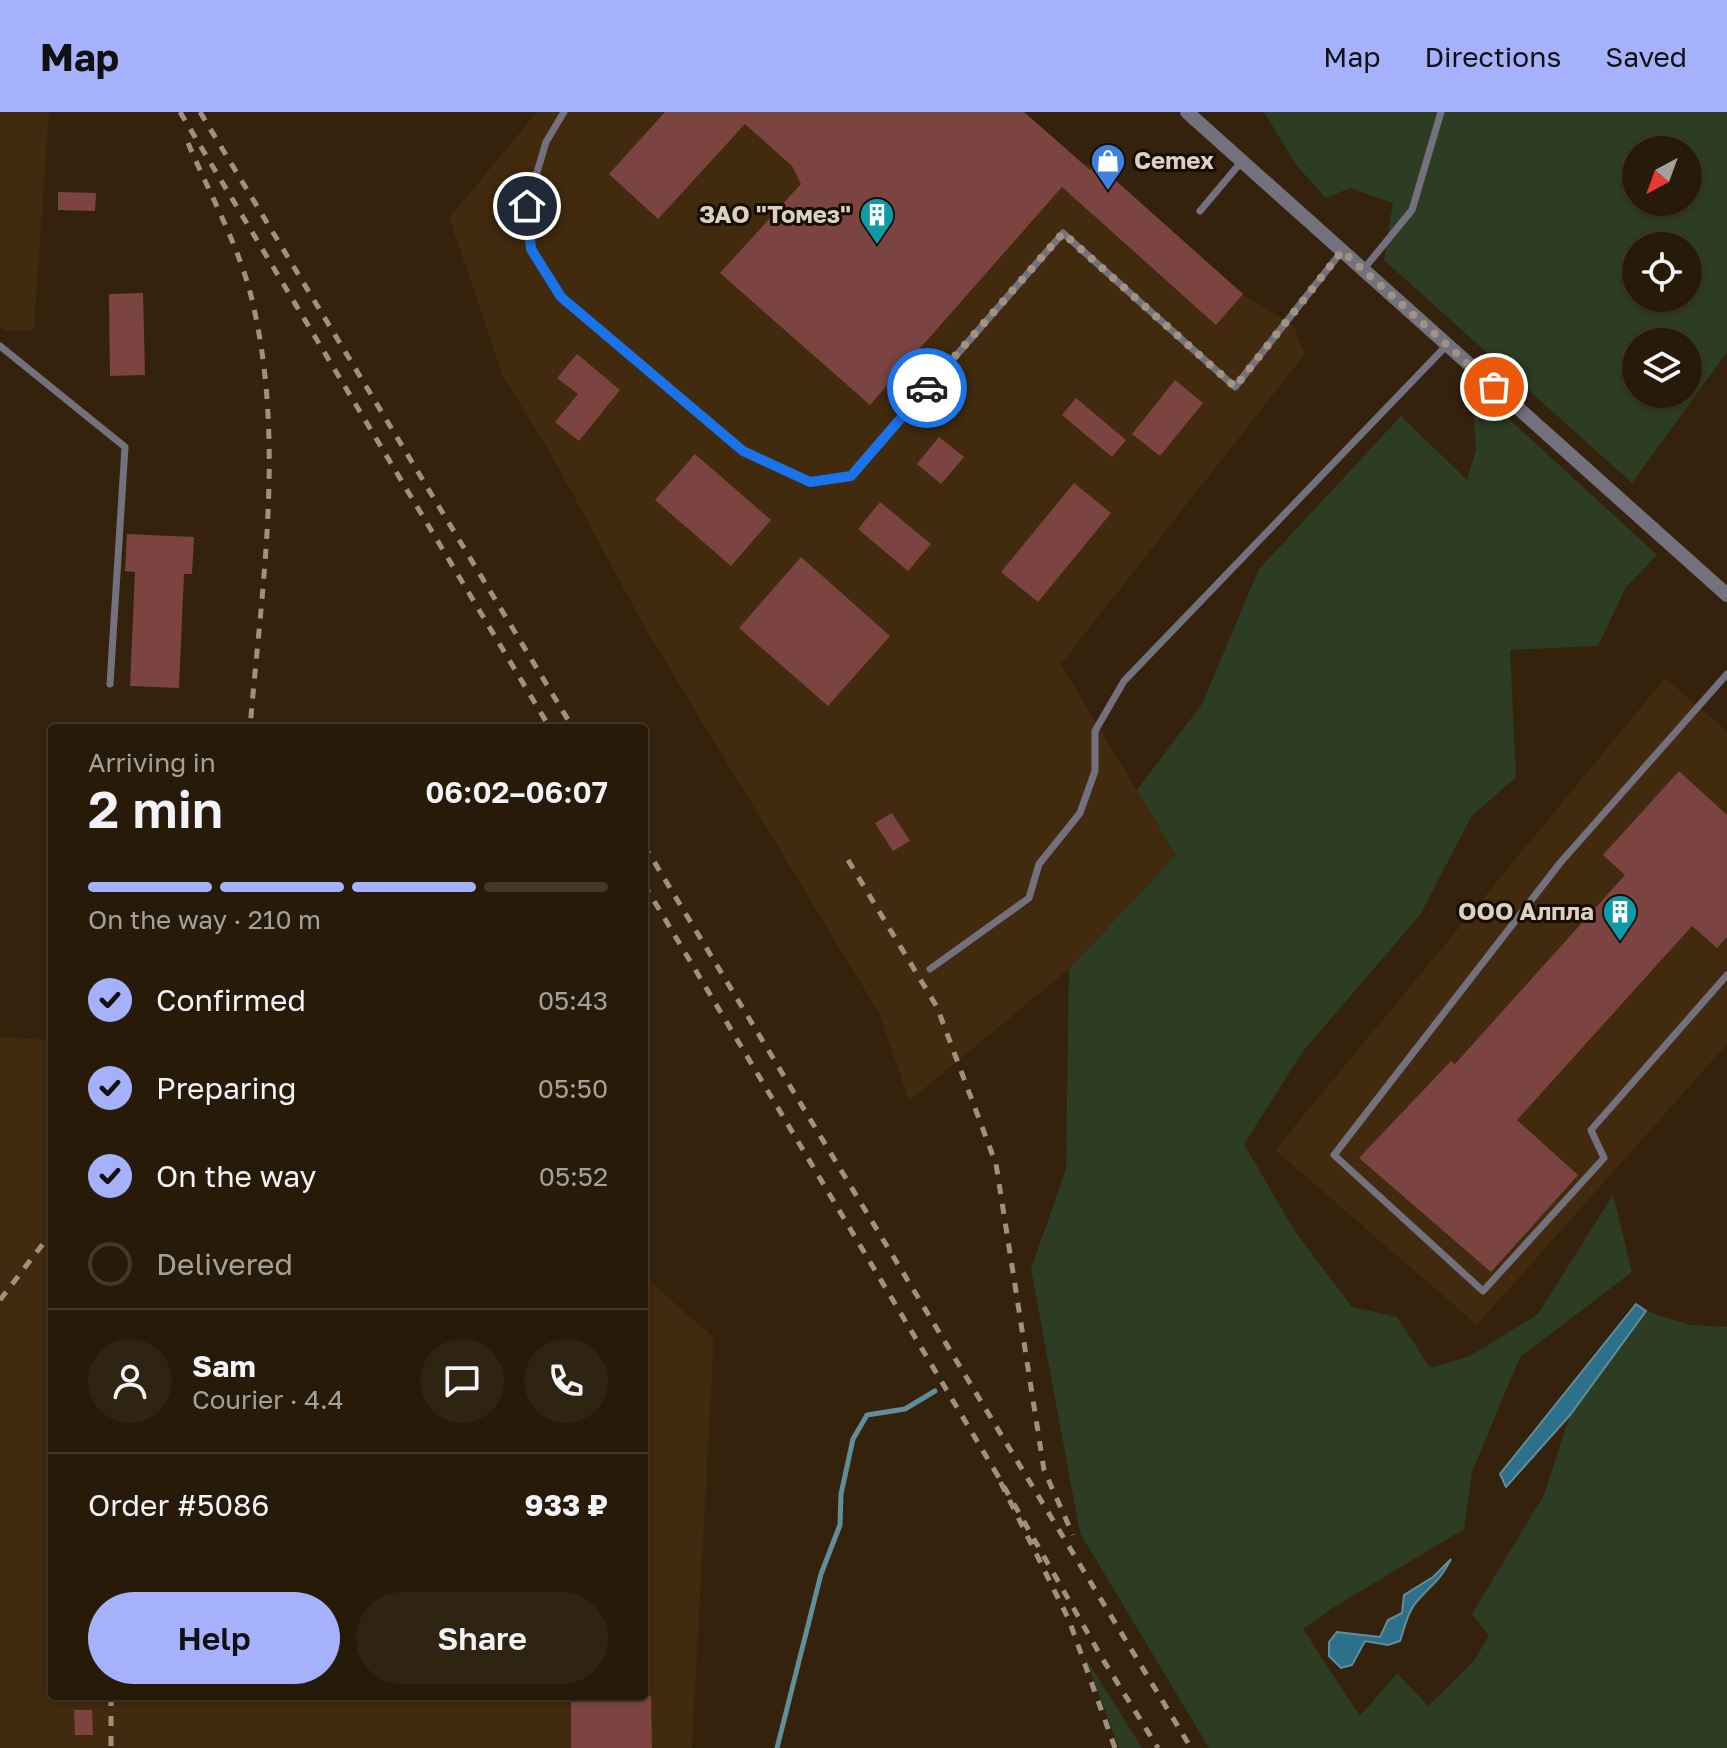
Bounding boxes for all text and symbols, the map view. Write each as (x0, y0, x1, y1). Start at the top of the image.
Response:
text: Map (40, 34, 119, 79)
text: Map (1323, 40, 1380, 73)
text: Directions (1424, 40, 1561, 73)
text: Saved (1605, 40, 1687, 73)
north arrow (1622, 136, 1702, 216)
map controls (1622, 136, 1702, 408)
shop icon: Cemex (1089, 142, 1127, 192)
place label: Cemex (1134, 145, 1214, 174)
pin (493, 172, 561, 240)
icon: home (505, 184, 549, 228)
building icon: ЗАО "Томез" (858, 196, 896, 246)
place label: ЗАО "Томез" (699, 199, 851, 228)
button: locate (1622, 232, 1702, 312)
button: layers (1622, 328, 1702, 408)
courier (887, 348, 967, 428)
pin (1460, 353, 1528, 421)
icon: bag (1472, 365, 1516, 409)
icon: car (905, 366, 949, 410)
text: Arriving in (88, 747, 216, 778)
text: 06:02–06:07 (425, 774, 608, 810)
text: 2 min (88, 777, 223, 839)
building icon: ООО Алпла (1601, 893, 1639, 943)
place label: ООО Алпла (1458, 896, 1594, 925)
text: On the way · 210 m (88, 904, 321, 935)
icon: check (88, 978, 132, 1022)
text: Confirmed (156, 982, 306, 1018)
text: 05:43 (538, 985, 608, 1016)
icon: check (88, 1066, 132, 1110)
text: Preparing (156, 1070, 297, 1106)
text: 05:50 (538, 1073, 608, 1104)
icon: check (88, 1154, 132, 1198)
text: On the way (156, 1158, 316, 1194)
text: 05:52 (539, 1161, 608, 1192)
text: Delivered (156, 1246, 293, 1282)
button: person (88, 1339, 172, 1423)
button: chat (420, 1339, 504, 1423)
button: phone (524, 1339, 608, 1423)
text: Sam (192, 1348, 256, 1384)
text: Courier · 4.4 (192, 1384, 344, 1415)
text: Order #5086 (88, 1487, 270, 1523)
text: 933 ₽ (525, 1487, 608, 1523)
button: Help (88, 1592, 340, 1684)
button: Share (356, 1592, 608, 1684)

